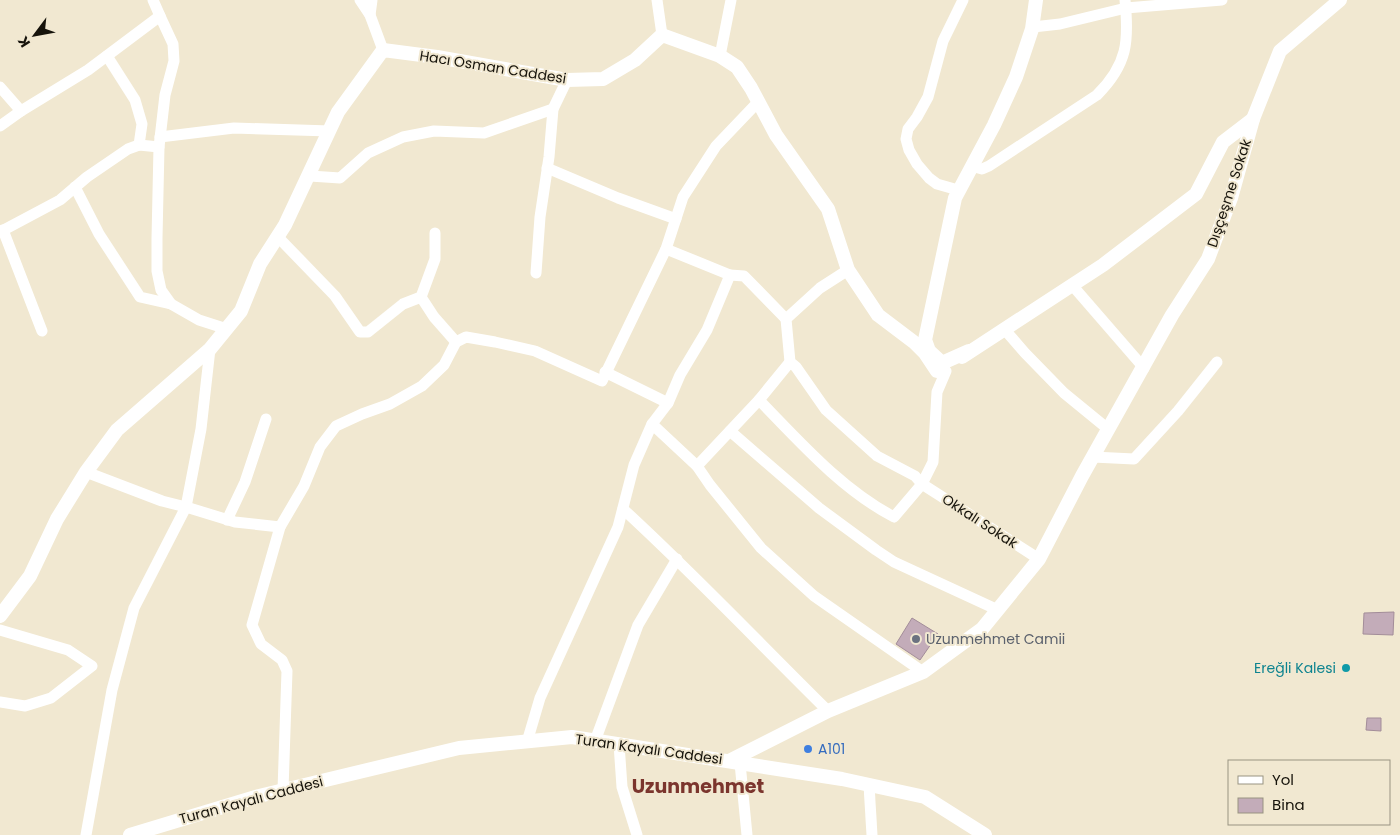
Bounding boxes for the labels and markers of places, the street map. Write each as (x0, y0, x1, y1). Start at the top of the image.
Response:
place label: Uzunmehmet Camii (926, 629, 1065, 649)
marker: Uzunmehmet Camii (910, 633, 922, 645)
place label: Ereğli Kalesi (1254, 658, 1336, 678)
marker: Ereğli Kalesi (1340, 662, 1352, 674)
place label: A101 (818, 739, 845, 759)
marker: A101 (802, 743, 814, 755)

